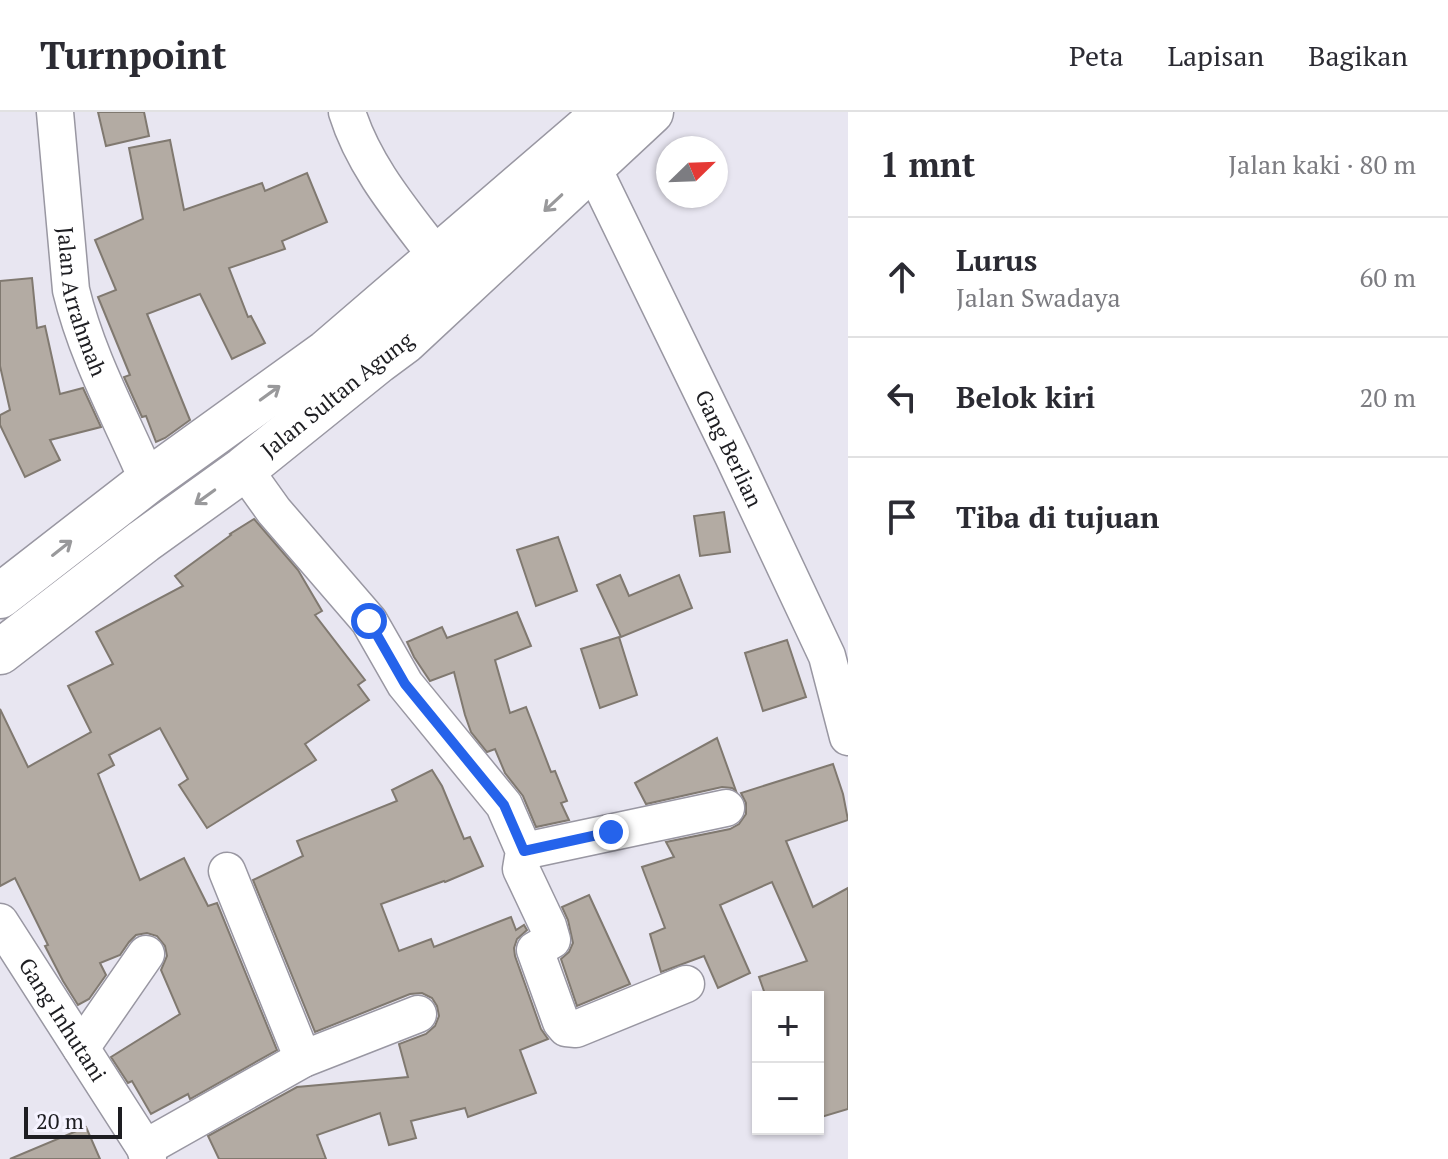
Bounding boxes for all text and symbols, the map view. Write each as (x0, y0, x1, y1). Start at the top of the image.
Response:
text: Turnpoint (40, 30, 227, 80)
text: Peta (1069, 37, 1124, 74)
text: Lapisan (1168, 37, 1264, 74)
text: Bagikan (1308, 37, 1408, 74)
north arrow (656, 136, 728, 208)
text: 1 mnt (880, 142, 975, 187)
text: Jalan kaki · 80 m (1228, 147, 1416, 181)
one-way arrow (543, 193, 563, 212)
street label: Jalan Arrahmah (51, 225, 114, 381)
text: Lurus (956, 240, 1037, 280)
icon: ahead (880, 255, 924, 299)
text: 60 m (1360, 260, 1416, 294)
text: Jalan Swadaya (956, 280, 1121, 314)
street label: Jalan Sultan Agung (255, 325, 420, 464)
icon: left (880, 375, 924, 419)
text: Belok kiri (956, 377, 1095, 417)
text: 20 m (1360, 380, 1416, 414)
one-way arrow (259, 385, 281, 401)
street label: Gang Berlian (689, 385, 770, 512)
one-way arrow (194, 489, 216, 505)
icon: arrive (880, 495, 924, 539)
text: Tiba di tujuan (956, 497, 1159, 537)
one-way arrow (51, 540, 72, 557)
route start (351, 603, 387, 639)
route end (593, 814, 629, 850)
street label: Gang Inhutani (13, 952, 114, 1087)
map controls (752, 991, 824, 1135)
button: + (752, 991, 824, 1063)
button: − (752, 1063, 824, 1135)
scale bar (24, 1103, 122, 1139)
text: 20 m (36, 1106, 84, 1135)

